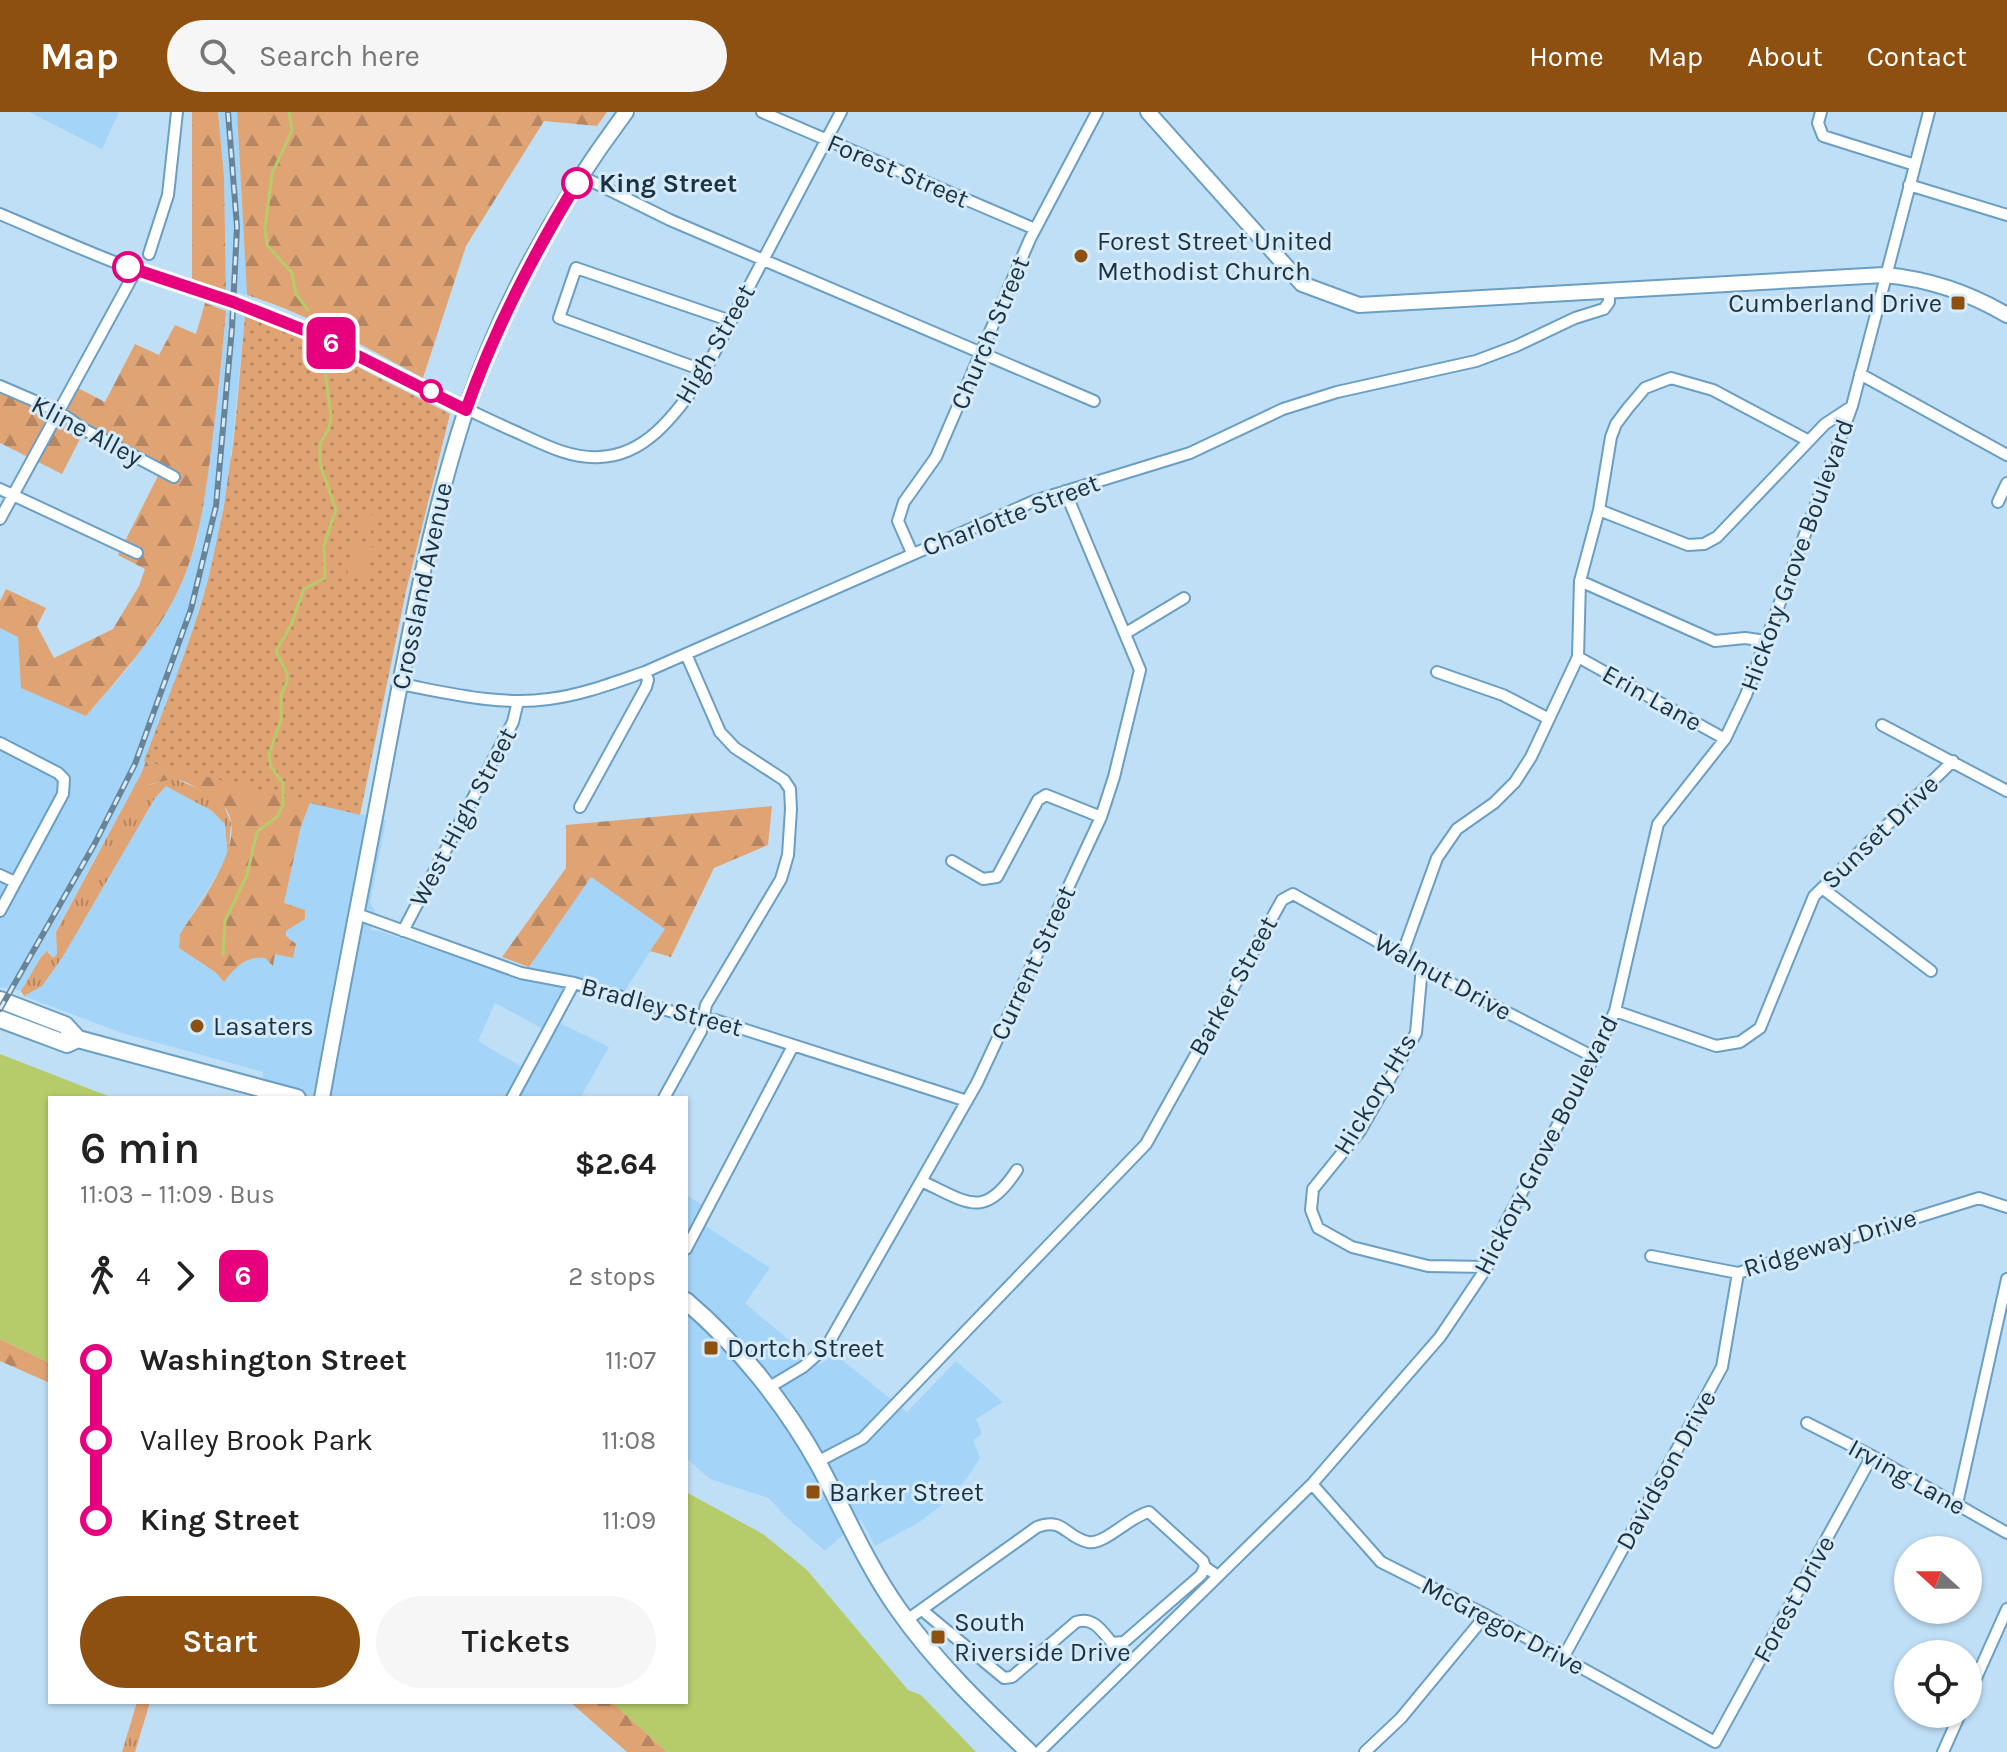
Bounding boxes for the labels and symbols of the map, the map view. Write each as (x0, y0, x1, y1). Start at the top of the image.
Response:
street label: Forest Street (823, 127, 974, 215)
marker: King Street (562, 168, 592, 198)
place label: King Street (599, 168, 737, 199)
place label: Forest Street United Methodist Church (1097, 226, 1333, 287)
marker: Forest Street United Methodist Church (1072, 247, 1090, 265)
unlabelled marker (113, 252, 143, 282)
street label: Church Street (944, 252, 1036, 414)
street label: High Street (668, 278, 762, 409)
place label: Cumberland Drive (1728, 288, 1942, 319)
marker: Cumberland Drive (1949, 294, 1967, 312)
line badge: 6 (305, 317, 357, 369)
unlabelled marker (420, 380, 442, 402)
street label: Kline Alley (26, 389, 148, 473)
street label: Hickory Grove Boulevard (1733, 415, 1861, 695)
street label: Charlotte Street (918, 467, 1104, 563)
street label: Crossland Avenue (385, 479, 459, 693)
street label: Erin Lane (1597, 658, 1707, 738)
street label: West High Street (403, 722, 523, 912)
street label: Sunset Drive (1815, 768, 1945, 896)
street label: Current Street (984, 881, 1082, 1045)
street label: Barker Street (1182, 911, 1284, 1061)
street label: Walnut Drive (1369, 927, 1517, 1027)
street label: Bradley Street (578, 971, 746, 1043)
street label: Hickory Grove Boulevard (1467, 1010, 1625, 1280)
place label: Lasaters (213, 1011, 314, 1042)
marker: Lasaters (188, 1017, 206, 1035)
street label: Hickory Hts (1327, 1028, 1423, 1160)
street label: Ridgeway Drive (1740, 1202, 1920, 1284)
place label: Dortch Street (727, 1333, 884, 1364)
marker: Dortch Street (702, 1339, 720, 1357)
street label: Davidson Drive (1609, 1385, 1723, 1555)
street label: Irving Lane (1843, 1432, 1971, 1522)
place label: Barker Street (829, 1477, 984, 1508)
marker: Barker Street (804, 1483, 822, 1501)
street label: Forest Drive (1746, 1530, 1842, 1668)
north arrow (1894, 1536, 1982, 1624)
street label: McGregor Drive (1416, 1570, 1590, 1682)
place label: South Riverside Drive (954, 1607, 1131, 1668)
marker: South Riverside Drive (929, 1628, 947, 1646)

